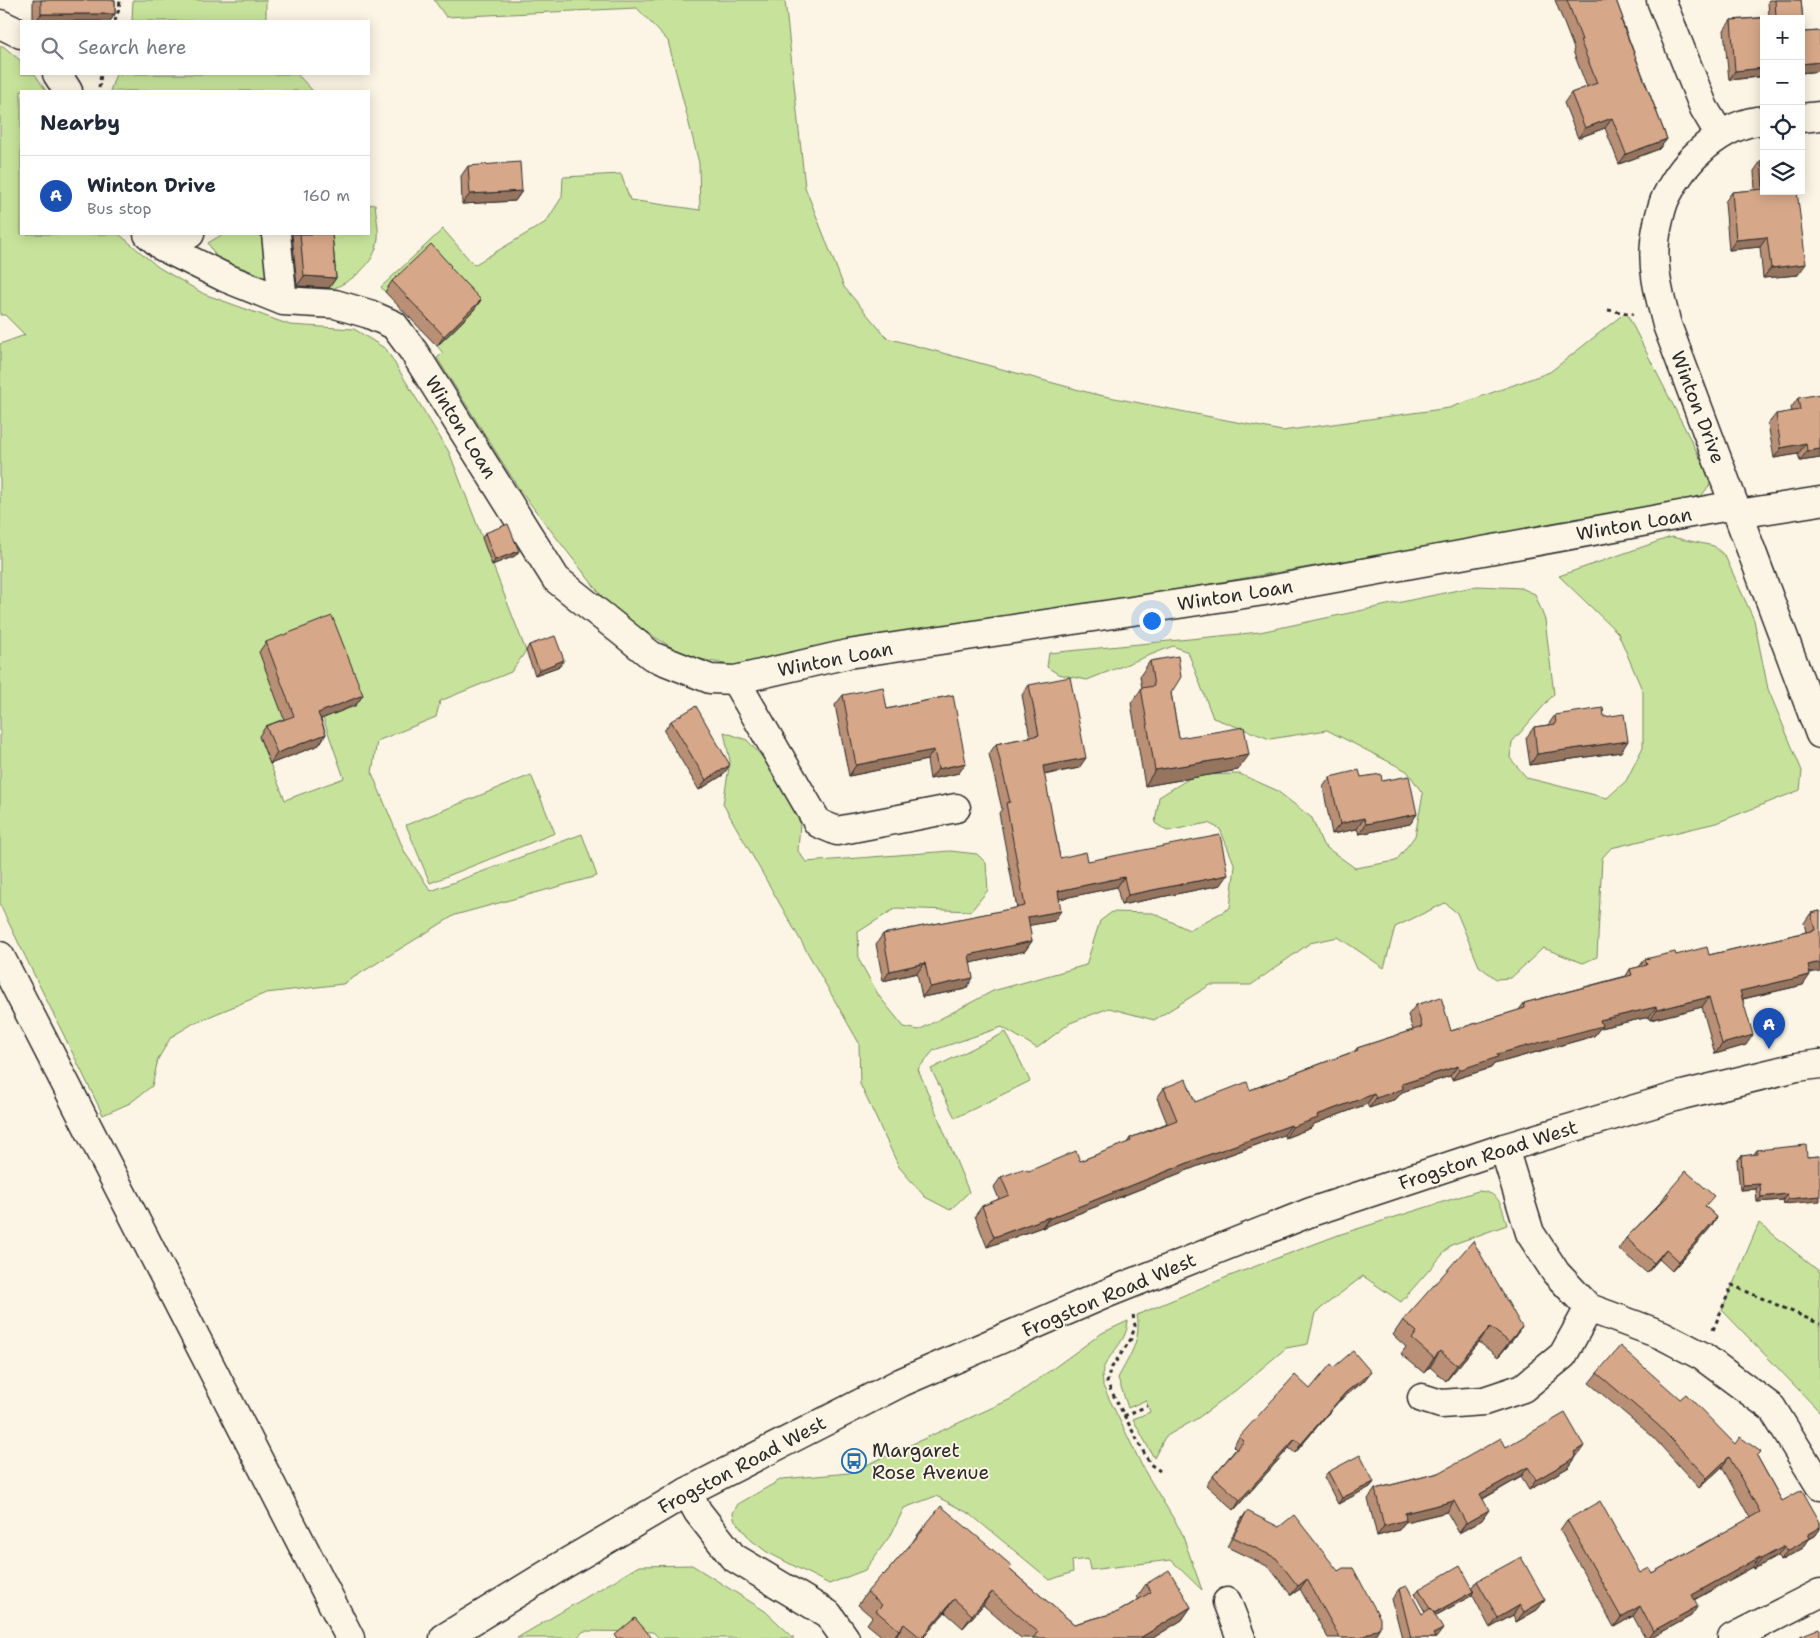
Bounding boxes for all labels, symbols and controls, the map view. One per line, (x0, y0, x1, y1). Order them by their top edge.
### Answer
map controls (1760, 15, 1805, 195)
button: + (1760, 15, 1805, 60)
search box (20, 20, 370, 75)
icon: search (38, 34, 66, 62)
text: Search here (78, 35, 187, 60)
button: − (1760, 60, 1805, 105)
button: locate (1760, 105, 1805, 150)
text: Nearby (40, 109, 120, 137)
button: layers (1760, 150, 1805, 195)
text: Winton Drive (87, 173, 216, 198)
text: A (50, 185, 62, 206)
text: 160 m (303, 185, 350, 206)
text: Bus stop (87, 198, 152, 219)
street label: Winton Drive (1665, 347, 1731, 467)
street label: Winton Loan (419, 371, 503, 483)
street label: Winton Loan (1574, 502, 1694, 546)
street label: Winton Loan (1175, 574, 1295, 616)
your location (1139, 608, 1165, 634)
street label: Winton Loan (775, 636, 895, 682)
pin: A (1753, 1008, 1785, 1049)
street label: Frogston Road West (1395, 1114, 1581, 1196)
street label: Frogston Road West (1018, 1247, 1200, 1343)
street label: Frogston Road West (654, 1410, 830, 1520)
place label: Margaret Rose Avenue (872, 1438, 989, 1485)
bus stop icon: Margaret Rose Avenue (841, 1448, 867, 1474)

